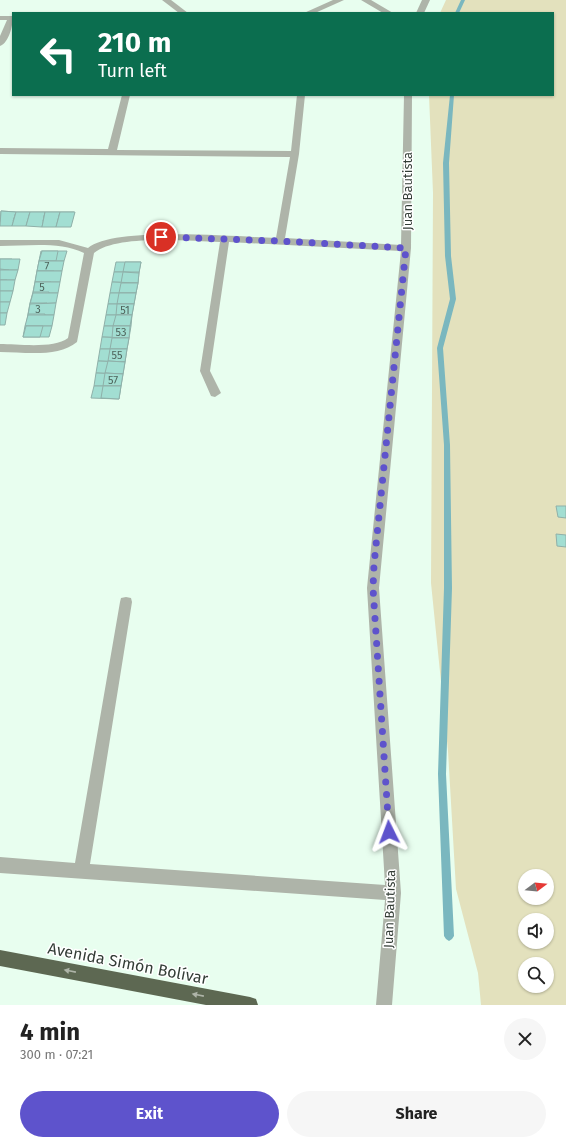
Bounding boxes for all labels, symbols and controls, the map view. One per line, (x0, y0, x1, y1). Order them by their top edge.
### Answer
text: 210 m (98, 26, 172, 59)
icon: left (32, 28, 84, 80)
text: Turn left (98, 60, 167, 82)
street label: Juan Bautista (400, 152, 415, 230)
pin (144, 220, 178, 254)
icon: arrive (150, 226, 172, 248)
house number: 7 (45, 260, 50, 273)
house number: 5 (39, 281, 45, 294)
house number: 3 (35, 303, 41, 316)
house number: 51 (120, 304, 130, 317)
house number: 53 (116, 326, 126, 339)
house number: 55 (112, 349, 123, 362)
house number: 57 (108, 374, 118, 387)
position arrow (368, 811, 410, 853)
north arrow (518, 869, 554, 905)
map controls (518, 869, 554, 993)
street label: Juan Bautista (381, 870, 398, 948)
button: sound (518, 913, 554, 949)
street label: Avenida Simón Bolívar (46, 939, 210, 989)
button: search (518, 957, 554, 993)
one-way arrow (64, 968, 76, 974)
one-way arrow (192, 992, 204, 998)
text: 4 min (20, 1018, 80, 1046)
button: close (504, 1018, 546, 1060)
text: 300 m · 07:21 (20, 1047, 93, 1062)
button: Exit (20, 1091, 279, 1137)
button: Share (287, 1091, 546, 1137)

